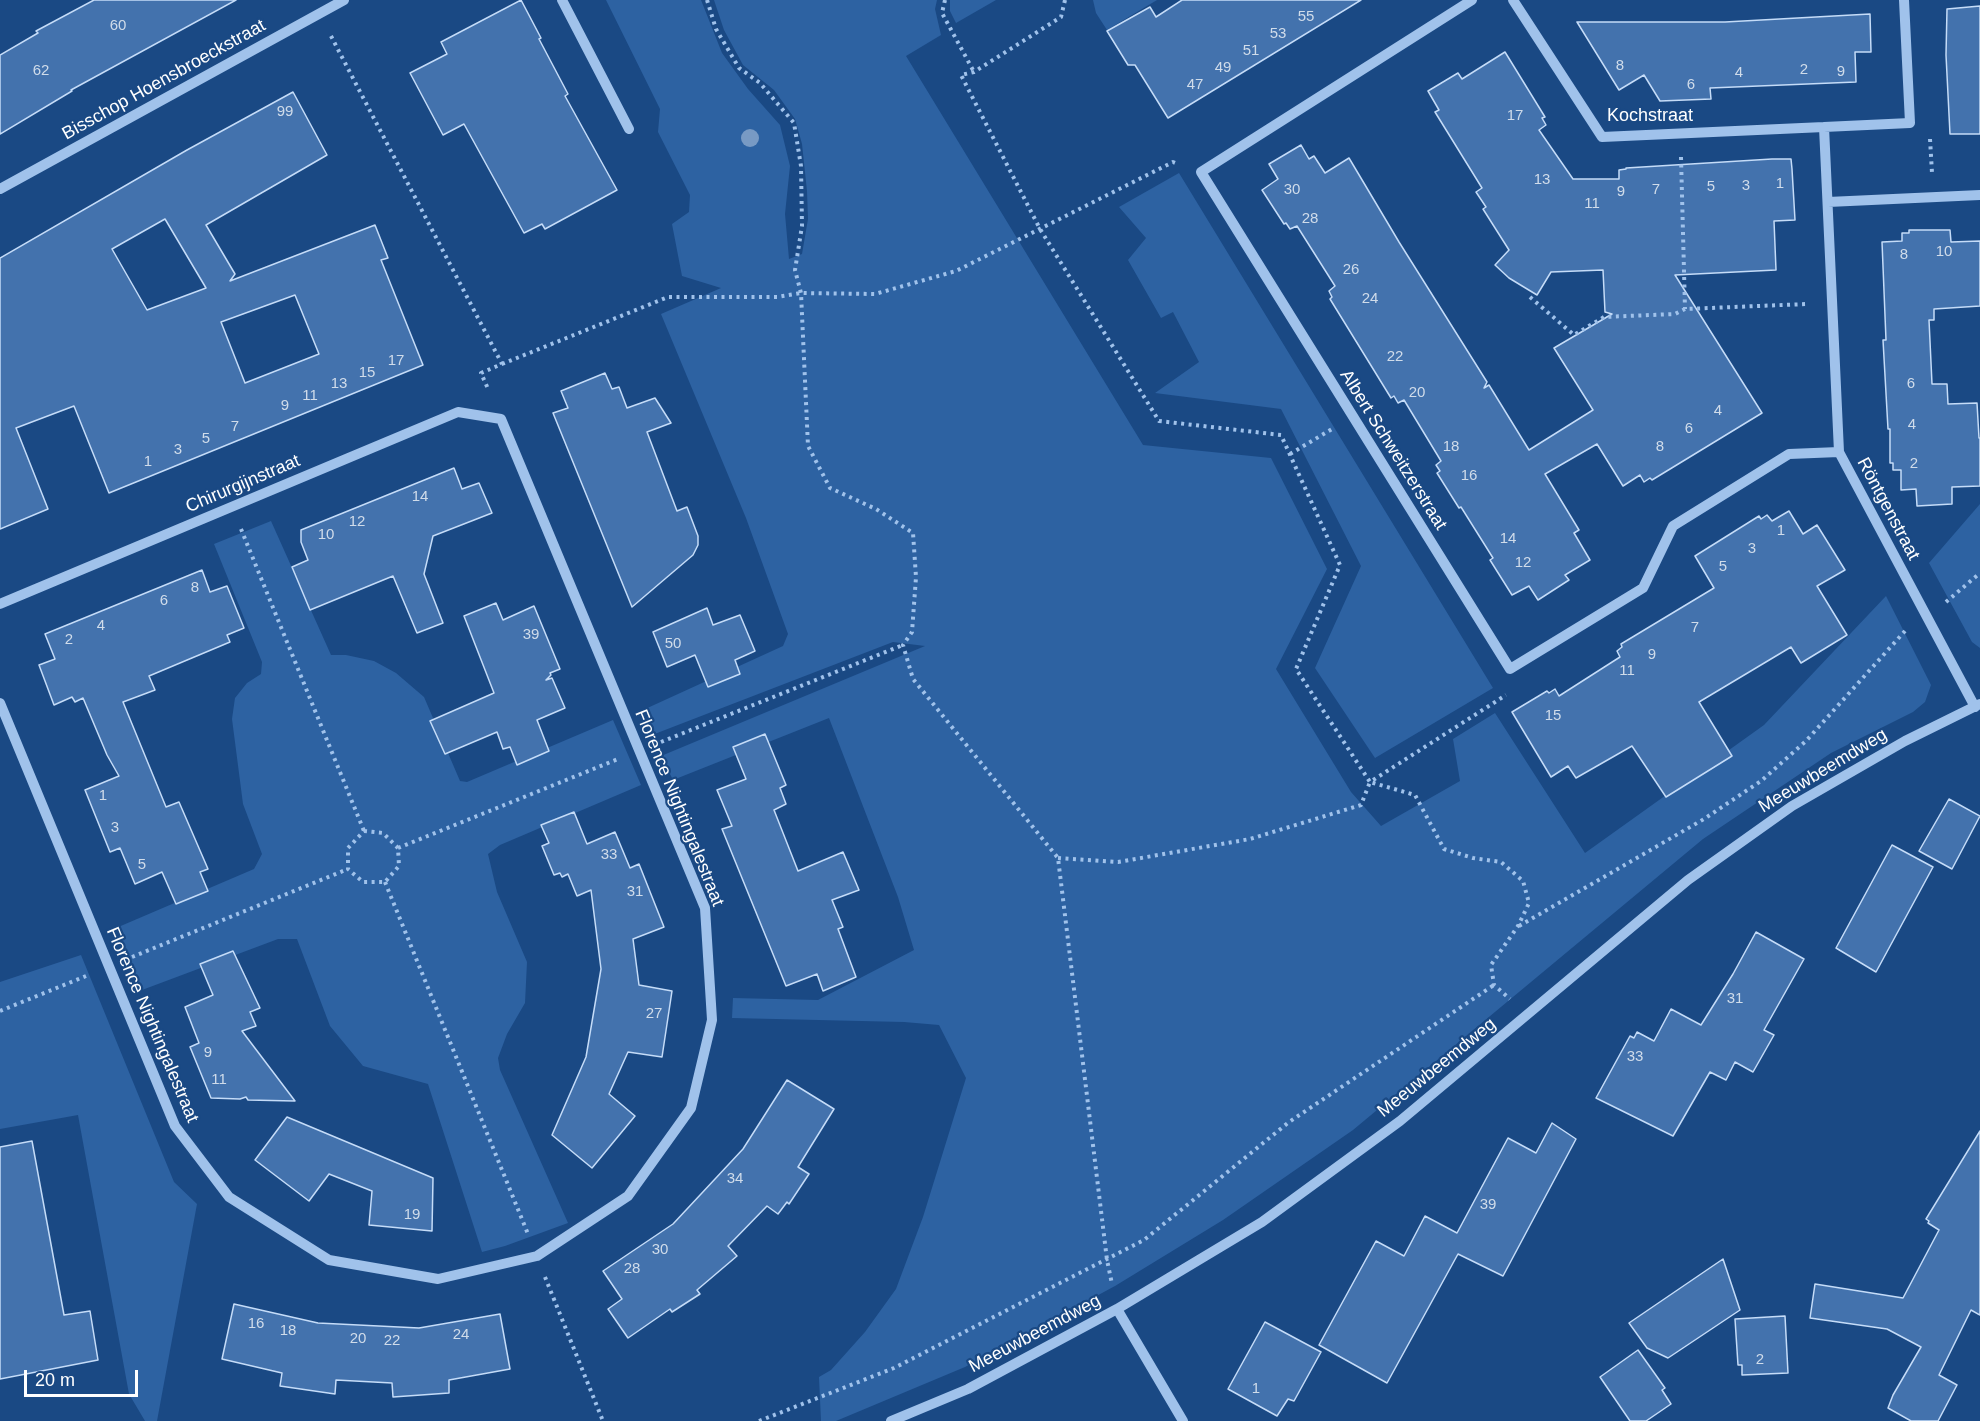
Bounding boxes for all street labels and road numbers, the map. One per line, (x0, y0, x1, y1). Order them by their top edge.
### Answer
street label: Bisschop Hoensbroeckstraat (59, 15, 269, 145)
street label: Kochstraat (1607, 105, 1693, 127)
street label: Albert Schweitzerstraat (1335, 366, 1451, 534)
street label: Chirurgijnstraat (183, 450, 303, 518)
street label: Röntgenstraat (1852, 454, 1924, 564)
street label: Florence Nightingalestraat (630, 707, 728, 909)
street label: Meeuwbeemdweg (1755, 724, 1891, 818)
street label: Florence Nightingalestraat (101, 924, 203, 1126)
street label: Meeuwbeemdweg (1373, 1014, 1501, 1122)
street label: Meeuwbeemdweg (965, 1290, 1105, 1378)

